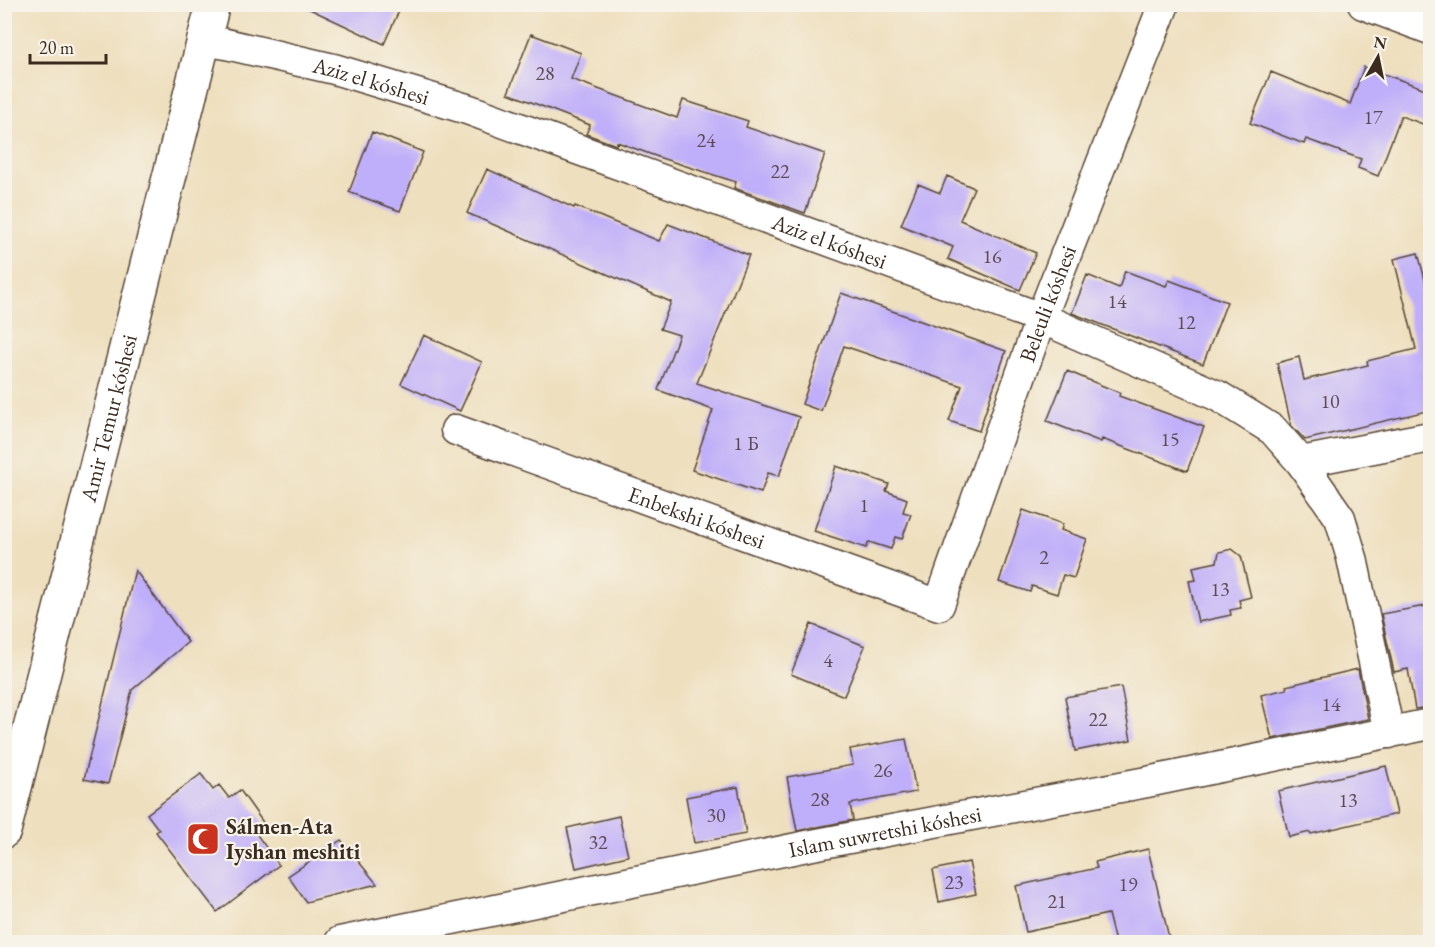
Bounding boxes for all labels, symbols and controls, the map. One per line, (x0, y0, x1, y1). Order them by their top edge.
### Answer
scale bar (30, 27, 106, 65)
north arrow (1348, 27, 1408, 87)
text: N (1372, 31, 1388, 54)
text: 20 m (39, 36, 74, 59)
street label: Aziz el kóshesi (309, 50, 433, 112)
house number: 28 (535, 60, 555, 86)
house number: 17 (1363, 104, 1383, 130)
house number: 24 (696, 127, 716, 153)
house number: 22 (770, 158, 790, 184)
street label: Aziz el kóshesi (767, 207, 891, 276)
street label: Beleuli kóshesi (1012, 241, 1083, 366)
house number: 16 (982, 243, 1002, 269)
house number: 14 (1107, 288, 1127, 314)
house number: 12 (1176, 309, 1196, 335)
street label: Amir Temur kóshesi (74, 331, 144, 506)
house number: 10 (1320, 388, 1340, 414)
house number: 15 (1160, 426, 1180, 452)
house number: 1 Б (733, 430, 759, 456)
street label: Enbekshi kóshesi (624, 480, 769, 556)
house number: 1 (859, 492, 869, 518)
house number: 2 (1039, 544, 1049, 570)
house number: 13 (1210, 576, 1230, 602)
house number: 4 (823, 647, 833, 673)
house number: 14 (1321, 691, 1341, 717)
house number: 22 (1088, 706, 1108, 732)
house number: 26 (873, 757, 893, 783)
house number: 28 (810, 786, 830, 812)
house number: 13 (1338, 787, 1358, 813)
street label: Islam suwretshi kóshesi (786, 799, 984, 864)
house number: 30 (706, 802, 726, 828)
place label: Sálmen-Ata Iyshan meshiti (226, 812, 361, 866)
mosque icon: Sálmen-Ata Iyshan meshiti (185, 821, 221, 857)
house number: 32 (588, 829, 608, 855)
house number: 23 (944, 869, 964, 895)
house number: 19 (1118, 871, 1138, 897)
house number: 21 (1047, 888, 1067, 914)

